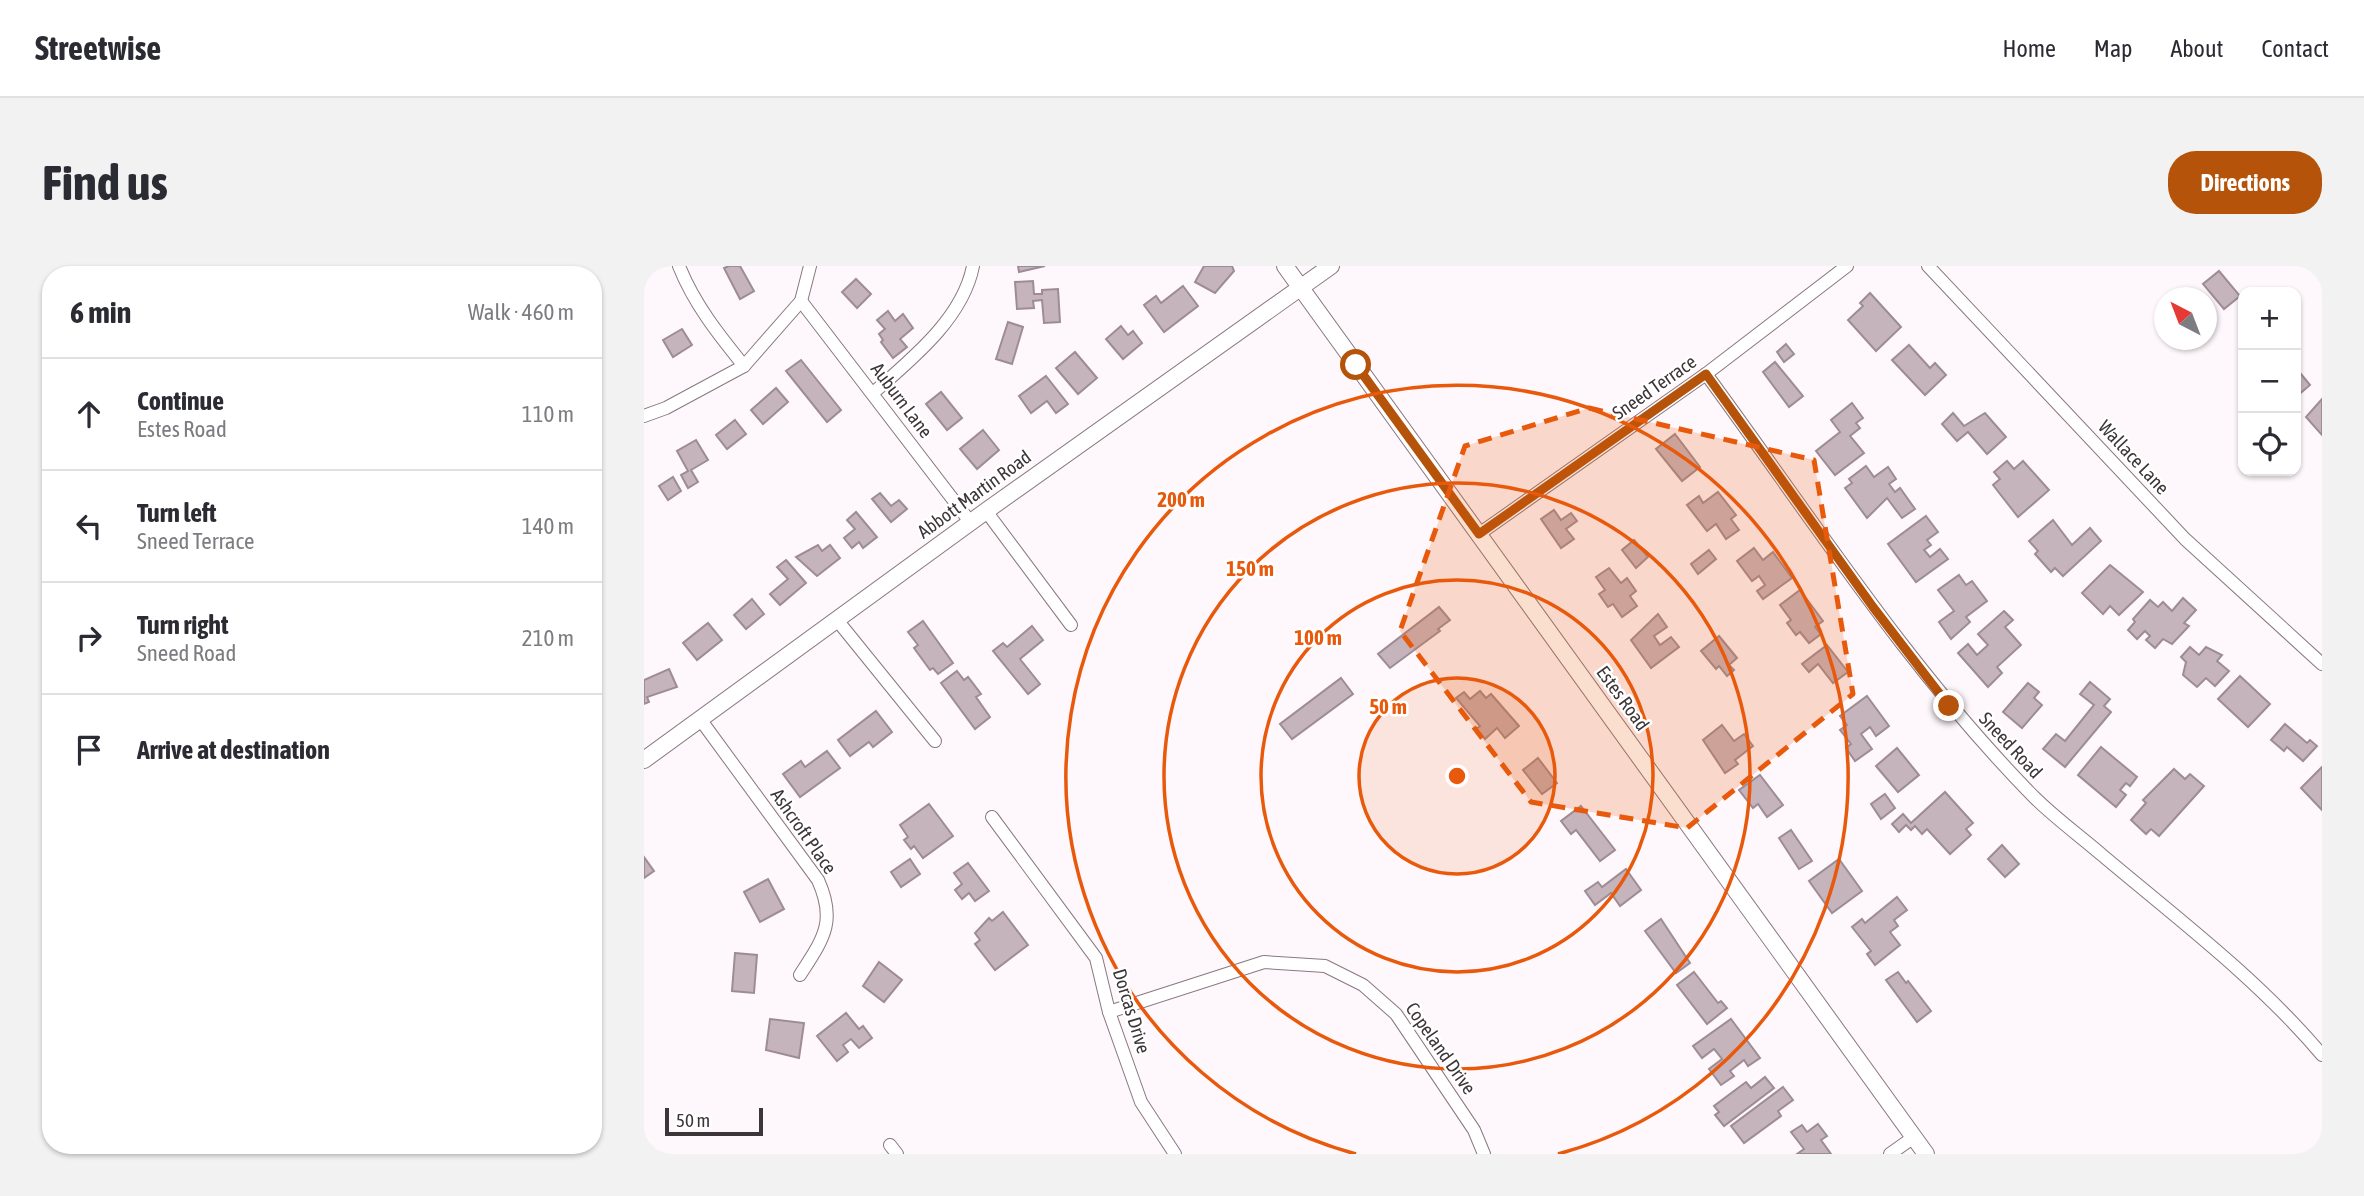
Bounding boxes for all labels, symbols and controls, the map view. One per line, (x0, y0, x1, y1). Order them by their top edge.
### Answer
text: Streetwise (35, 29, 161, 67)
text: Home (2002, 35, 2056, 62)
text: Map (2094, 35, 2132, 62)
text: About (2170, 35, 2223, 62)
text: Contact (2261, 35, 2329, 62)
button: Directions (2168, 151, 2322, 214)
text: Find us (42, 154, 168, 210)
north arrow (2154, 287, 2217, 350)
map controls (2238, 287, 2301, 476)
button: + (2238, 287, 2301, 350)
text: 6 min (70, 295, 131, 329)
text: Walk · 460 m (468, 299, 574, 325)
route start (1340, 349, 1371, 380)
street label: Sneed Terrace (1608, 350, 1700, 424)
button: − (2238, 350, 2301, 413)
street label: Auburn Lane (867, 358, 937, 442)
text: Continue (137, 386, 224, 416)
icon: ahead (70, 395, 108, 433)
text: 110 m (522, 401, 574, 427)
button: locate (2238, 413, 2301, 476)
street label: Wallace Lane (2094, 415, 2174, 499)
text: Estes Road (137, 416, 227, 442)
street label: Abbott Martin Road (913, 446, 1035, 542)
text: 200 m (1157, 487, 1205, 511)
text: Turn left (137, 498, 217, 528)
icon: left (70, 507, 108, 545)
text: 140 m (522, 513, 574, 539)
text: Sneed Terrace (137, 528, 254, 554)
text: 150 m (1226, 556, 1274, 580)
text: Turn right (137, 610, 228, 640)
icon: right (70, 619, 108, 657)
text: 210 m (522, 625, 574, 651)
text: 100 m (1294, 625, 1342, 649)
text: Sneed Road (137, 640, 236, 666)
street label: Estes Road (1592, 661, 1654, 735)
route end (1933, 690, 1964, 721)
text: 50 m (1369, 694, 1407, 718)
street label: Sneed Road (1975, 707, 2047, 783)
icon: arrive (70, 731, 108, 769)
text: Arrive at destination (137, 735, 330, 765)
centre of rings (1445, 764, 1469, 788)
street label: Ashcroft Place (767, 784, 841, 878)
street label: Dorcas Drive (1109, 966, 1155, 1056)
street label: Copeland Drive (1401, 998, 1481, 1098)
scale bar (665, 1105, 763, 1137)
text: 50 m (676, 1109, 710, 1131)

